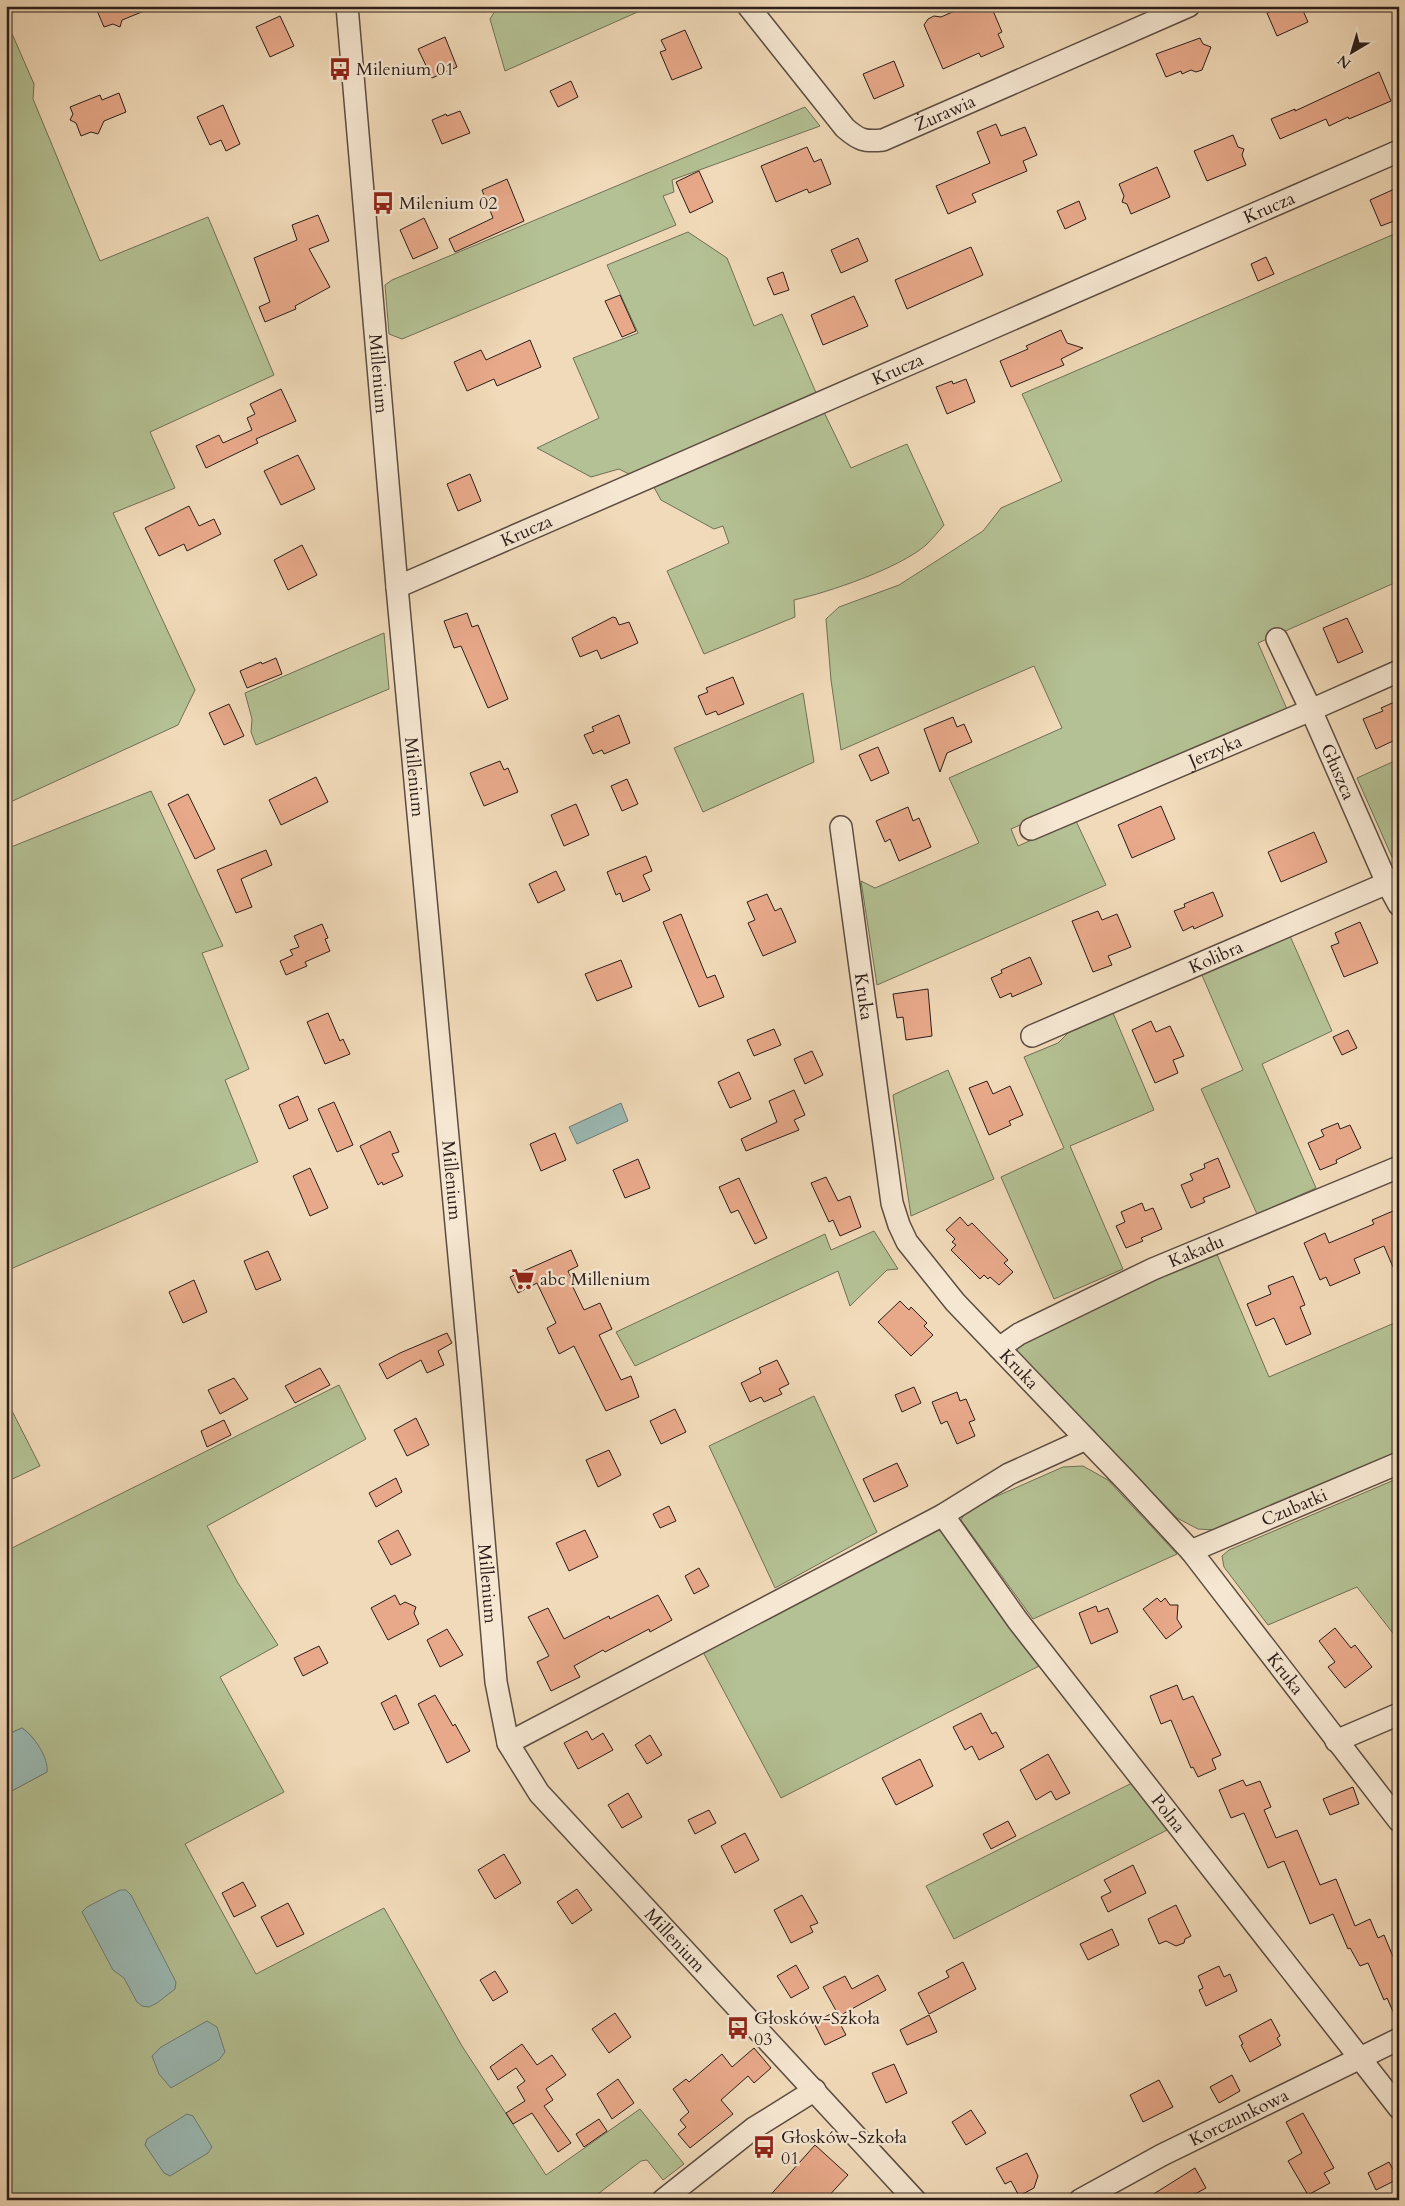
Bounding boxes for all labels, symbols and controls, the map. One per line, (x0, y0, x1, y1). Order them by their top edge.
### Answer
north arrow (1328, 28, 1378, 78)
text: N (1334, 51, 1355, 73)
bus stop icon: Milenium 01 (327, 56, 353, 82)
place label: Milenium 01 (356, 57, 454, 82)
street label: Żurawia (910, 88, 980, 137)
street label: Krucza (1239, 185, 1299, 230)
bus stop icon: Milenium 02 (370, 190, 396, 216)
place label: Milenium 02 (399, 191, 497, 216)
street label: Millenium (363, 333, 395, 415)
street label: Krucza (868, 347, 928, 391)
street label: Krucza (497, 508, 556, 553)
street label: Jerzyka (1182, 728, 1246, 774)
street label: Millenium (398, 736, 431, 819)
street label: Głuszca (1315, 739, 1362, 804)
street label: Kolibra (1185, 934, 1247, 980)
street label: Kruka (848, 971, 880, 1022)
street label: Millenium (436, 1139, 468, 1222)
street label: Kakadu (1164, 1228, 1228, 1274)
supermarket icon: abc Millenium (510, 1266, 536, 1292)
place label: abc Millenium (540, 1267, 651, 1292)
street label: Kruka (994, 1343, 1045, 1395)
street label: Czubatki (1257, 1482, 1331, 1532)
street label: Millenium (472, 1543, 504, 1625)
street label: Kruka (1261, 1647, 1310, 1700)
street label: Polna (1145, 1789, 1192, 1838)
street label: Millenium (639, 1902, 712, 1979)
place label: Głosków-Szkoła 03 (754, 2006, 880, 2052)
bus stop icon: Głosków-Szkoła 03 (725, 2015, 751, 2041)
street label: Korczunkowa (1185, 2082, 1293, 2152)
place label: Głosków-Szkoła 01 (781, 2125, 907, 2171)
bus stop icon: Głosków-Szkoła 01 (751, 2134, 777, 2160)

